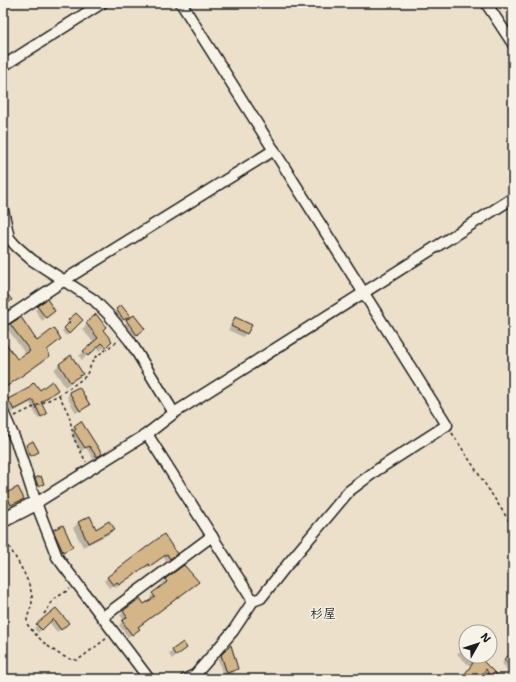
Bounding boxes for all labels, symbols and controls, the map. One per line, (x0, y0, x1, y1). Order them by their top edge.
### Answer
district label: 杉屋 (310, 605, 336, 622)
north arrow (458, 624, 498, 664)
text: N (477, 630, 494, 646)

